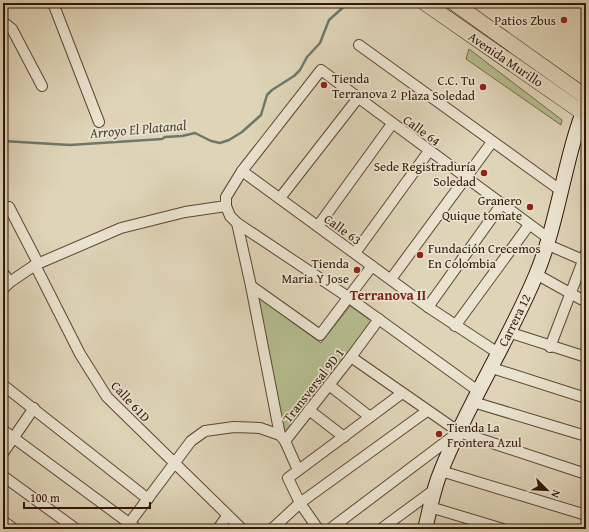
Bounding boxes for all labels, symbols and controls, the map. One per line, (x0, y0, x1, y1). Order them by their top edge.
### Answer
place label: Patios Zbus (494, 11, 556, 30)
marker: Patios Zbus (559, 15, 569, 25)
street label: Avenida Murillo (464, 27, 547, 92)
place label: Tienda Terranova 2 (332, 69, 397, 103)
place label: C.C. Tu Plaza Soledad (401, 71, 475, 105)
marker: Tienda Terranova 2 (319, 80, 329, 90)
marker: C.C. Tu Plaza Soledad (478, 82, 488, 92)
street label: Calle 64 (399, 110, 444, 150)
water label: Arroyo El Platanal (88, 115, 188, 143)
place label: Sede Registraduría Soledad (374, 157, 477, 191)
marker: Sede Registraduría Soledad (479, 168, 489, 178)
place label: Granero Quique tomate (442, 191, 522, 225)
marker: Granero Quique tomate (525, 202, 535, 212)
street label: Calle 63 (320, 209, 365, 249)
place label: Fundación Crecemos En Colombia (428, 239, 541, 273)
marker: Fundación Crecemos En Colombia (415, 250, 425, 260)
place label: Tienda Maria Y Jose (282, 254, 350, 288)
marker: Tienda Maria Y Jose (352, 265, 362, 275)
district label: Terranova II (350, 285, 427, 305)
street label: Carrera 12 (494, 291, 535, 350)
street label: Transversal 9D 1 (278, 344, 349, 427)
street label: Calle 61D (107, 377, 155, 426)
place label: Tienda La Frontera Azul (447, 418, 522, 452)
marker: Tienda La Frontera Azul (434, 429, 444, 439)
north arrow (527, 470, 567, 510)
scale bar (24, 484, 150, 510)
text: N (547, 487, 565, 501)
text: 100 m (30, 489, 60, 506)

